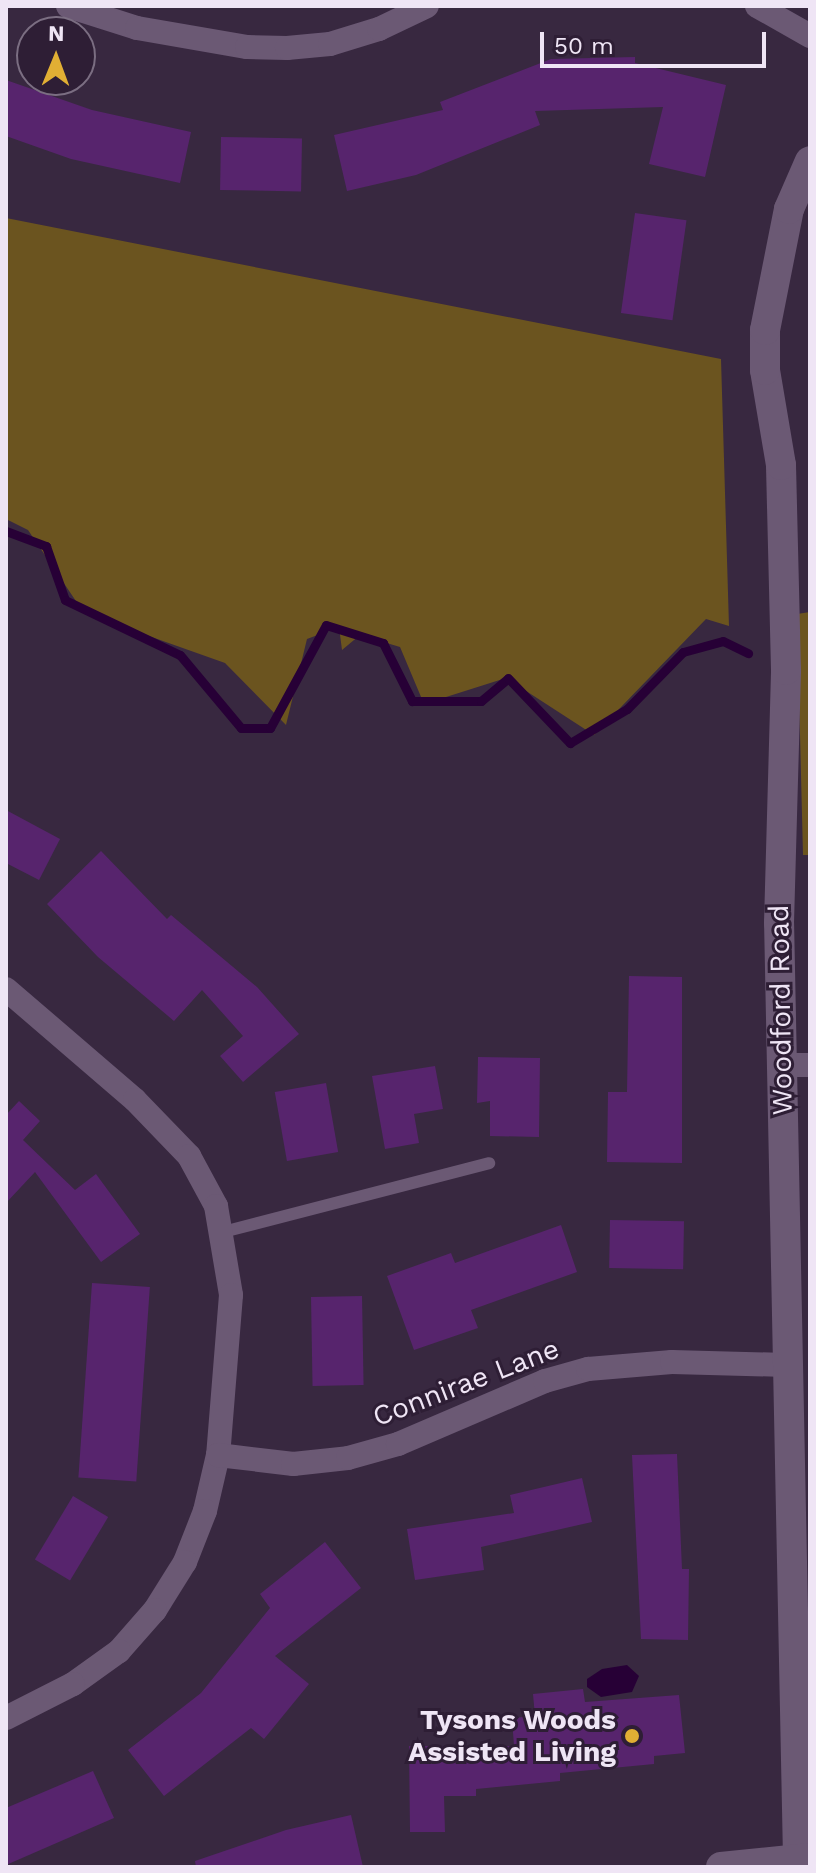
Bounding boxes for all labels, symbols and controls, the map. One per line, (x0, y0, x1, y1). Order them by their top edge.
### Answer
north arrow (16, 16, 96, 96)
scale bar (544, 16, 770, 66)
text: N (48, 21, 65, 46)
text: 50 m (554, 32, 614, 60)
street label: Woodford Road (762, 904, 800, 1116)
street label: Connirae Lane (368, 1332, 564, 1434)
place label: Tysons Woods Assisted Living (408, 1703, 616, 1769)
marker: Tysons Woods Assisted Living (623, 1727, 641, 1745)

